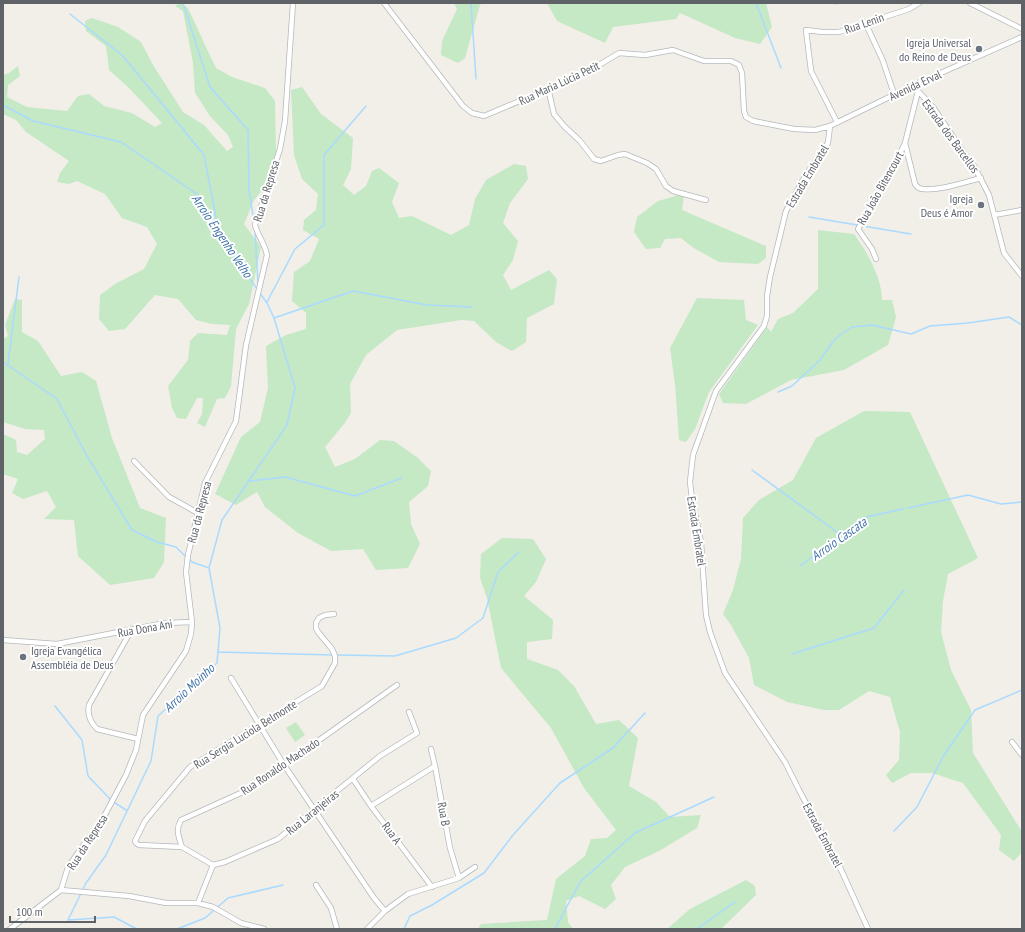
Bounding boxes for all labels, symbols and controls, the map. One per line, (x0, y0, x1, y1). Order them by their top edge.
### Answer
street label: Rua Lenin (842, 9, 886, 37)
place label: Igreja Universal do Reino de Deus (899, 35, 971, 64)
marker: Igreja Universal do Reino de Deus (974, 44, 984, 54)
street label: Rua Maria Lúcia Petit (516, 57, 603, 108)
street label: Avenida Erval (886, 66, 944, 104)
street label: Estrada dos Barcellos (919, 96, 983, 176)
street label: Estrada Embratel (782, 142, 832, 210)
street label: Rua João Bitencourt (854, 148, 907, 227)
street label: Rua da Represa (250, 158, 283, 224)
water label: Arroio Engenho Velho (188, 191, 257, 282)
place label: Igreja Deus é Amor (921, 191, 974, 220)
marker: Igreja Deus é Amor (976, 200, 986, 210)
street label: Rua da Represa (184, 479, 215, 545)
street label: Estrada Embratel (684, 495, 710, 567)
water label: Arroio Cascata (808, 513, 871, 564)
street label: Rua Dona Ani (116, 616, 174, 640)
place label: Igreja Evangélica Assembléia de Deus (31, 643, 114, 672)
marker: Igreja Evangélica Assembléia de Deus (18, 652, 28, 662)
water label: Arroio Moinho (160, 659, 219, 716)
street label: Rua Sergia Luciola Belmonte (191, 696, 299, 772)
street label: Rua Ronaldo Machado (238, 734, 322, 798)
street label: Rua Laranjeiras (283, 786, 341, 838)
street label: Estrada Embratel (800, 800, 846, 870)
street label: Rua B (435, 801, 454, 827)
street label: Rua da Represa (63, 811, 111, 873)
street label: Rua A (379, 819, 405, 847)
scale bar (10, 898, 95, 924)
text: 100 m (16, 904, 43, 919)

